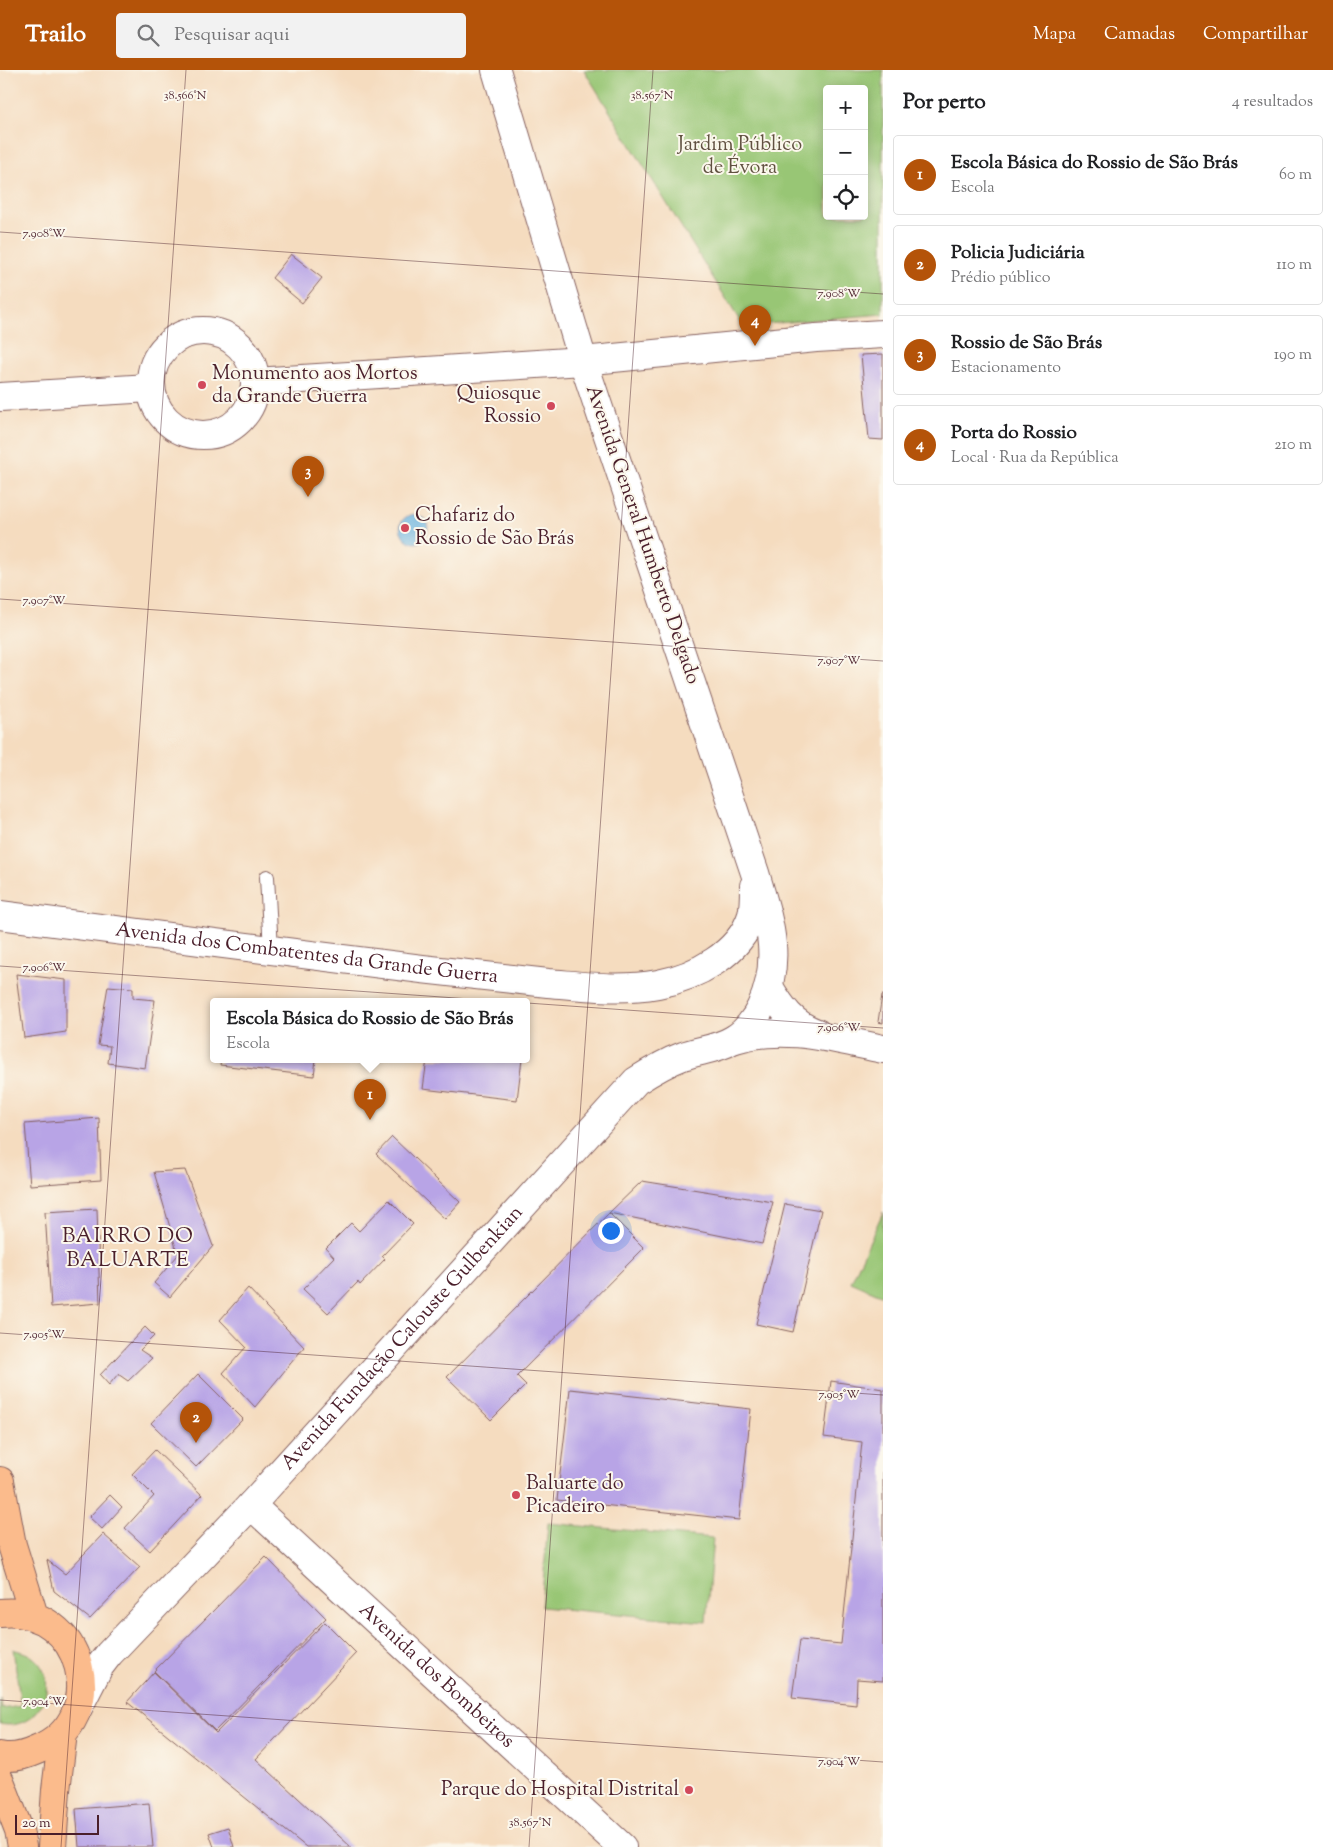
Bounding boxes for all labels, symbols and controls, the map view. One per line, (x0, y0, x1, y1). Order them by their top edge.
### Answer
search box (116, 13, 466, 58)
text: Trailo (25, 18, 86, 52)
icon: search (134, 21, 162, 49)
text: Pesquisar aqui (174, 22, 290, 49)
text: Mapa (1033, 22, 1076, 48)
text: Camadas (1104, 22, 1175, 48)
text: Compartilhar (1203, 22, 1308, 48)
map controls (823, 85, 868, 220)
button: + (823, 85, 868, 130)
text: 38.566°N (164, 87, 207, 105)
text: 38.567°N (631, 87, 674, 105)
text: Por perto (903, 88, 986, 118)
text: 4 resultados (1232, 91, 1313, 114)
button: − (823, 130, 868, 175)
park label: Jardim Público de Évora (677, 131, 802, 183)
text: Escola Básica do Rossio de São Brás (951, 150, 1238, 177)
text: 1 (917, 164, 923, 187)
text: 60 m (1279, 164, 1312, 187)
button: locate (823, 175, 868, 220)
text: Escola (951, 177, 995, 200)
text: 7.908°W (23, 225, 66, 243)
text: Policia Judiciária (951, 240, 1085, 267)
text: 2 (916, 254, 924, 277)
text: 110 m (1276, 254, 1312, 277)
text: Prédio público (951, 267, 1050, 290)
text: 7.908°W (818, 285, 861, 303)
pin: 4 (739, 305, 771, 346)
text: Rossio de São Brás (951, 330, 1102, 357)
text: 3 (917, 344, 923, 367)
text: 190 m (1274, 344, 1312, 367)
text: Estacionamento (951, 357, 1061, 380)
place label: Monumento aos Mortos da Grande Guerra (212, 360, 418, 412)
marker: Monumento aos Mortos da Grande Guerra (196, 379, 208, 391)
place label: Quiosque Rossio (457, 380, 541, 432)
street label: Avenida General Humberto Delgado (577, 382, 707, 688)
marker: Quiosque Rossio (545, 400, 557, 412)
text: Porta do Rossio (951, 420, 1077, 447)
text: 4 (916, 434, 924, 457)
text: 210 m (1274, 434, 1312, 457)
text: Local · Rua da República (951, 447, 1119, 470)
pin: 3 (292, 456, 324, 497)
place label: Chafariz do Rossio de São Brás (415, 502, 574, 554)
marker: Chafariz do Rossio de São Brás (399, 522, 411, 534)
text: 7.907°W (23, 592, 66, 610)
text: 7.907°W (818, 652, 861, 670)
street label: Avenida dos Combatentes da Grande Guerra (114, 916, 499, 992)
text: 7.906°W (23, 959, 66, 977)
popup (210, 998, 530, 1063)
text: Escola Básica do Rossio de São Brás (227, 1006, 514, 1033)
text: 7.906°W (818, 1019, 861, 1037)
text: Escola (227, 1033, 270, 1056)
pin: 1 (354, 1079, 386, 1120)
street label: Avenida Fundação Calouste Gulbenkian (274, 1199, 530, 1477)
your location (598, 1218, 624, 1244)
district label: BAIRRO DO BALUARTE (62, 1222, 194, 1276)
text: 7.905°W (24, 1326, 65, 1344)
text: 7.905°W (819, 1386, 860, 1404)
pin: 2 (180, 1402, 212, 1443)
place label: Baluarte do Picadeiro (526, 1470, 624, 1522)
marker: Baluarte do Picadeiro (510, 1489, 522, 1501)
street label: Avenida dos Bombeiros (352, 1596, 521, 1755)
text: 7.904°W (23, 1693, 66, 1711)
text: 7.904°W (818, 1753, 861, 1771)
place label: Parque do Hospital Distrital (441, 1776, 679, 1805)
marker: Parque do Hospital Distrital (683, 1784, 695, 1796)
scale bar (15, 1812, 99, 1835)
text: 20 m (22, 1814, 51, 1834)
text: 38.567°N (509, 1814, 552, 1832)

